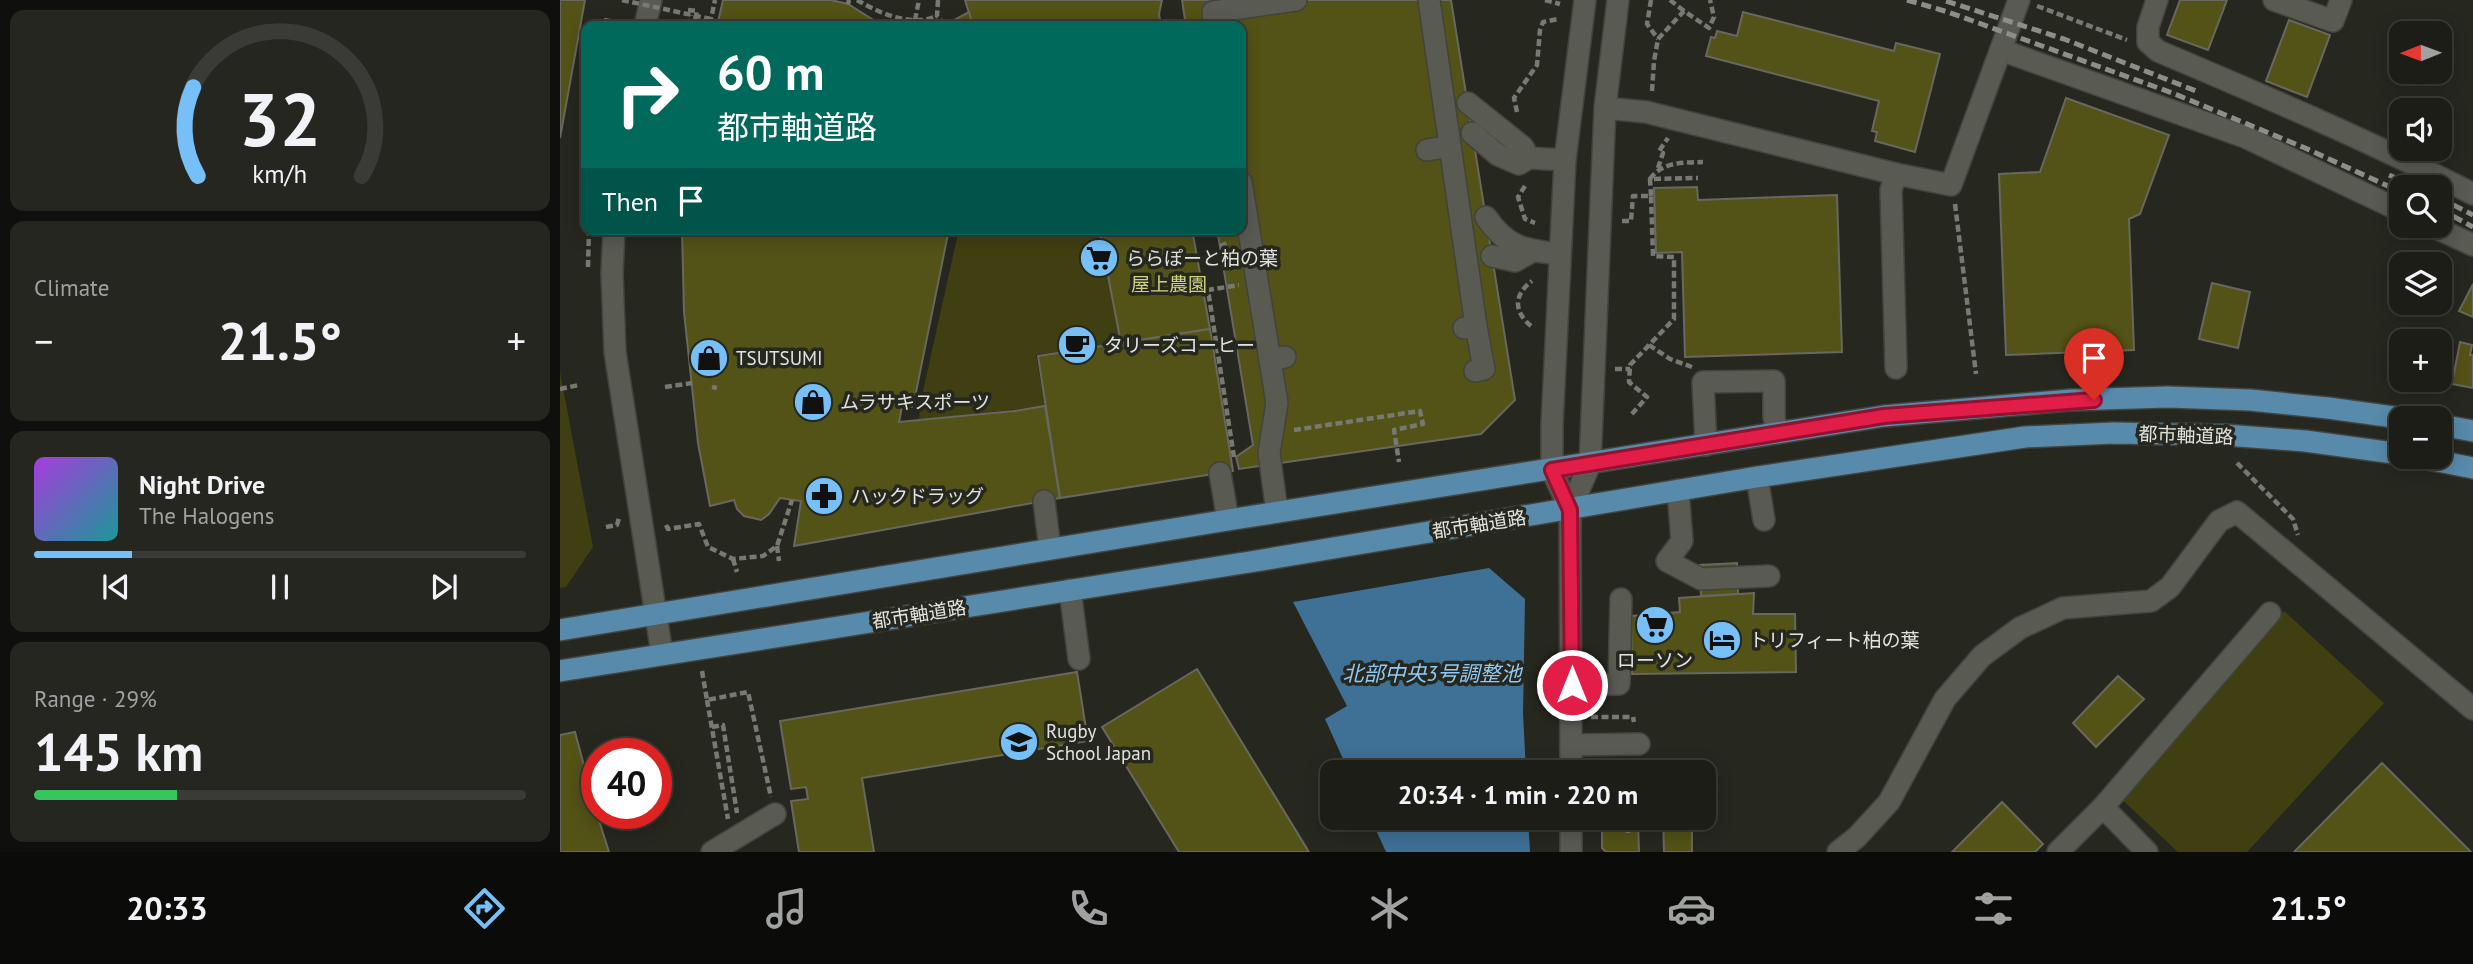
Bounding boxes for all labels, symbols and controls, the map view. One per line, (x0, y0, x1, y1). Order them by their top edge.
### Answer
north arrow (2389, 21, 2452, 84)
map controls (2389, 21, 2452, 469)
text: 60 m (717, 40, 824, 104)
icon: right (602, 49, 693, 140)
text: 32 (239, 73, 321, 167)
button: sound (2389, 98, 2452, 161)
text: 都市軸道路 (717, 106, 877, 148)
text: km/h (253, 158, 307, 190)
button: search (2389, 175, 2452, 238)
icon: arrive (672, 182, 710, 220)
text: Then (602, 185, 658, 218)
supermarket icon: ららぽーと柏の葉 (1078, 237, 1120, 279)
place label: ららぽーと柏の葉 (1126, 246, 1278, 270)
button: layers (2389, 252, 2452, 315)
park label: 屋上農園 (1131, 272, 1207, 296)
text: Climate (34, 273, 109, 302)
text: 21.5° (218, 307, 342, 374)
text: − (34, 316, 53, 365)
text: + (507, 316, 526, 365)
cafe icon: タリーズコーヒー (1056, 324, 1098, 366)
pin (2064, 328, 2124, 400)
button: + (2389, 329, 2452, 392)
place label: タリーズコーヒー (1104, 333, 1255, 357)
shop icon: TSUTSUMI (688, 337, 730, 379)
icon: arrive (2075, 339, 2113, 377)
place label: TSUTSUMI (736, 346, 823, 370)
shop icon: ムラサキスポーツ (792, 381, 834, 423)
place label: ムラサキスポーツ (840, 390, 990, 414)
button: − (2389, 406, 2452, 469)
street label: 都市軸道路 (2138, 421, 2234, 449)
text: Night Drive (139, 468, 265, 501)
pharmacy icon: ハックドラッグ (803, 475, 845, 517)
place label: ハックドラッグ (851, 484, 984, 508)
text: The Halogens (139, 501, 274, 530)
street label: 都市軸道路 (1430, 505, 1528, 543)
icon: previous (97, 568, 135, 606)
icon: pause (261, 568, 299, 606)
icon: next (425, 568, 463, 606)
street label: 都市軸道路 (870, 595, 968, 633)
supermarket icon: ローソン (1634, 604, 1676, 646)
hotel icon: トリフィート柏の葉 (1701, 619, 1743, 661)
place label: トリフィート柏の葉 (1749, 628, 1920, 652)
position arrow (1535, 648, 1609, 722)
place label: ローソン (1617, 648, 1693, 672)
water label: 北部中央3号調整池 (1343, 660, 1523, 687)
text: Range · 29% (34, 684, 157, 713)
text: 145 km (34, 718, 203, 785)
place label: Rugby School Japan (1046, 719, 1151, 765)
school or university icon: Rugby School Japan (998, 721, 1040, 763)
speed limit sign: 40 (581, 738, 672, 829)
text: 20:34 · 1 min · 220 m (1398, 778, 1638, 811)
icon: directions (460, 884, 509, 933)
icon: music (762, 884, 811, 933)
icon: phone (1064, 884, 1113, 933)
icon: climate (1365, 884, 1414, 933)
icon: car (1667, 884, 1716, 933)
icon: filters (1969, 884, 2018, 933)
text: 20:33 (126, 887, 208, 929)
text: 21.5° (2270, 887, 2347, 929)

